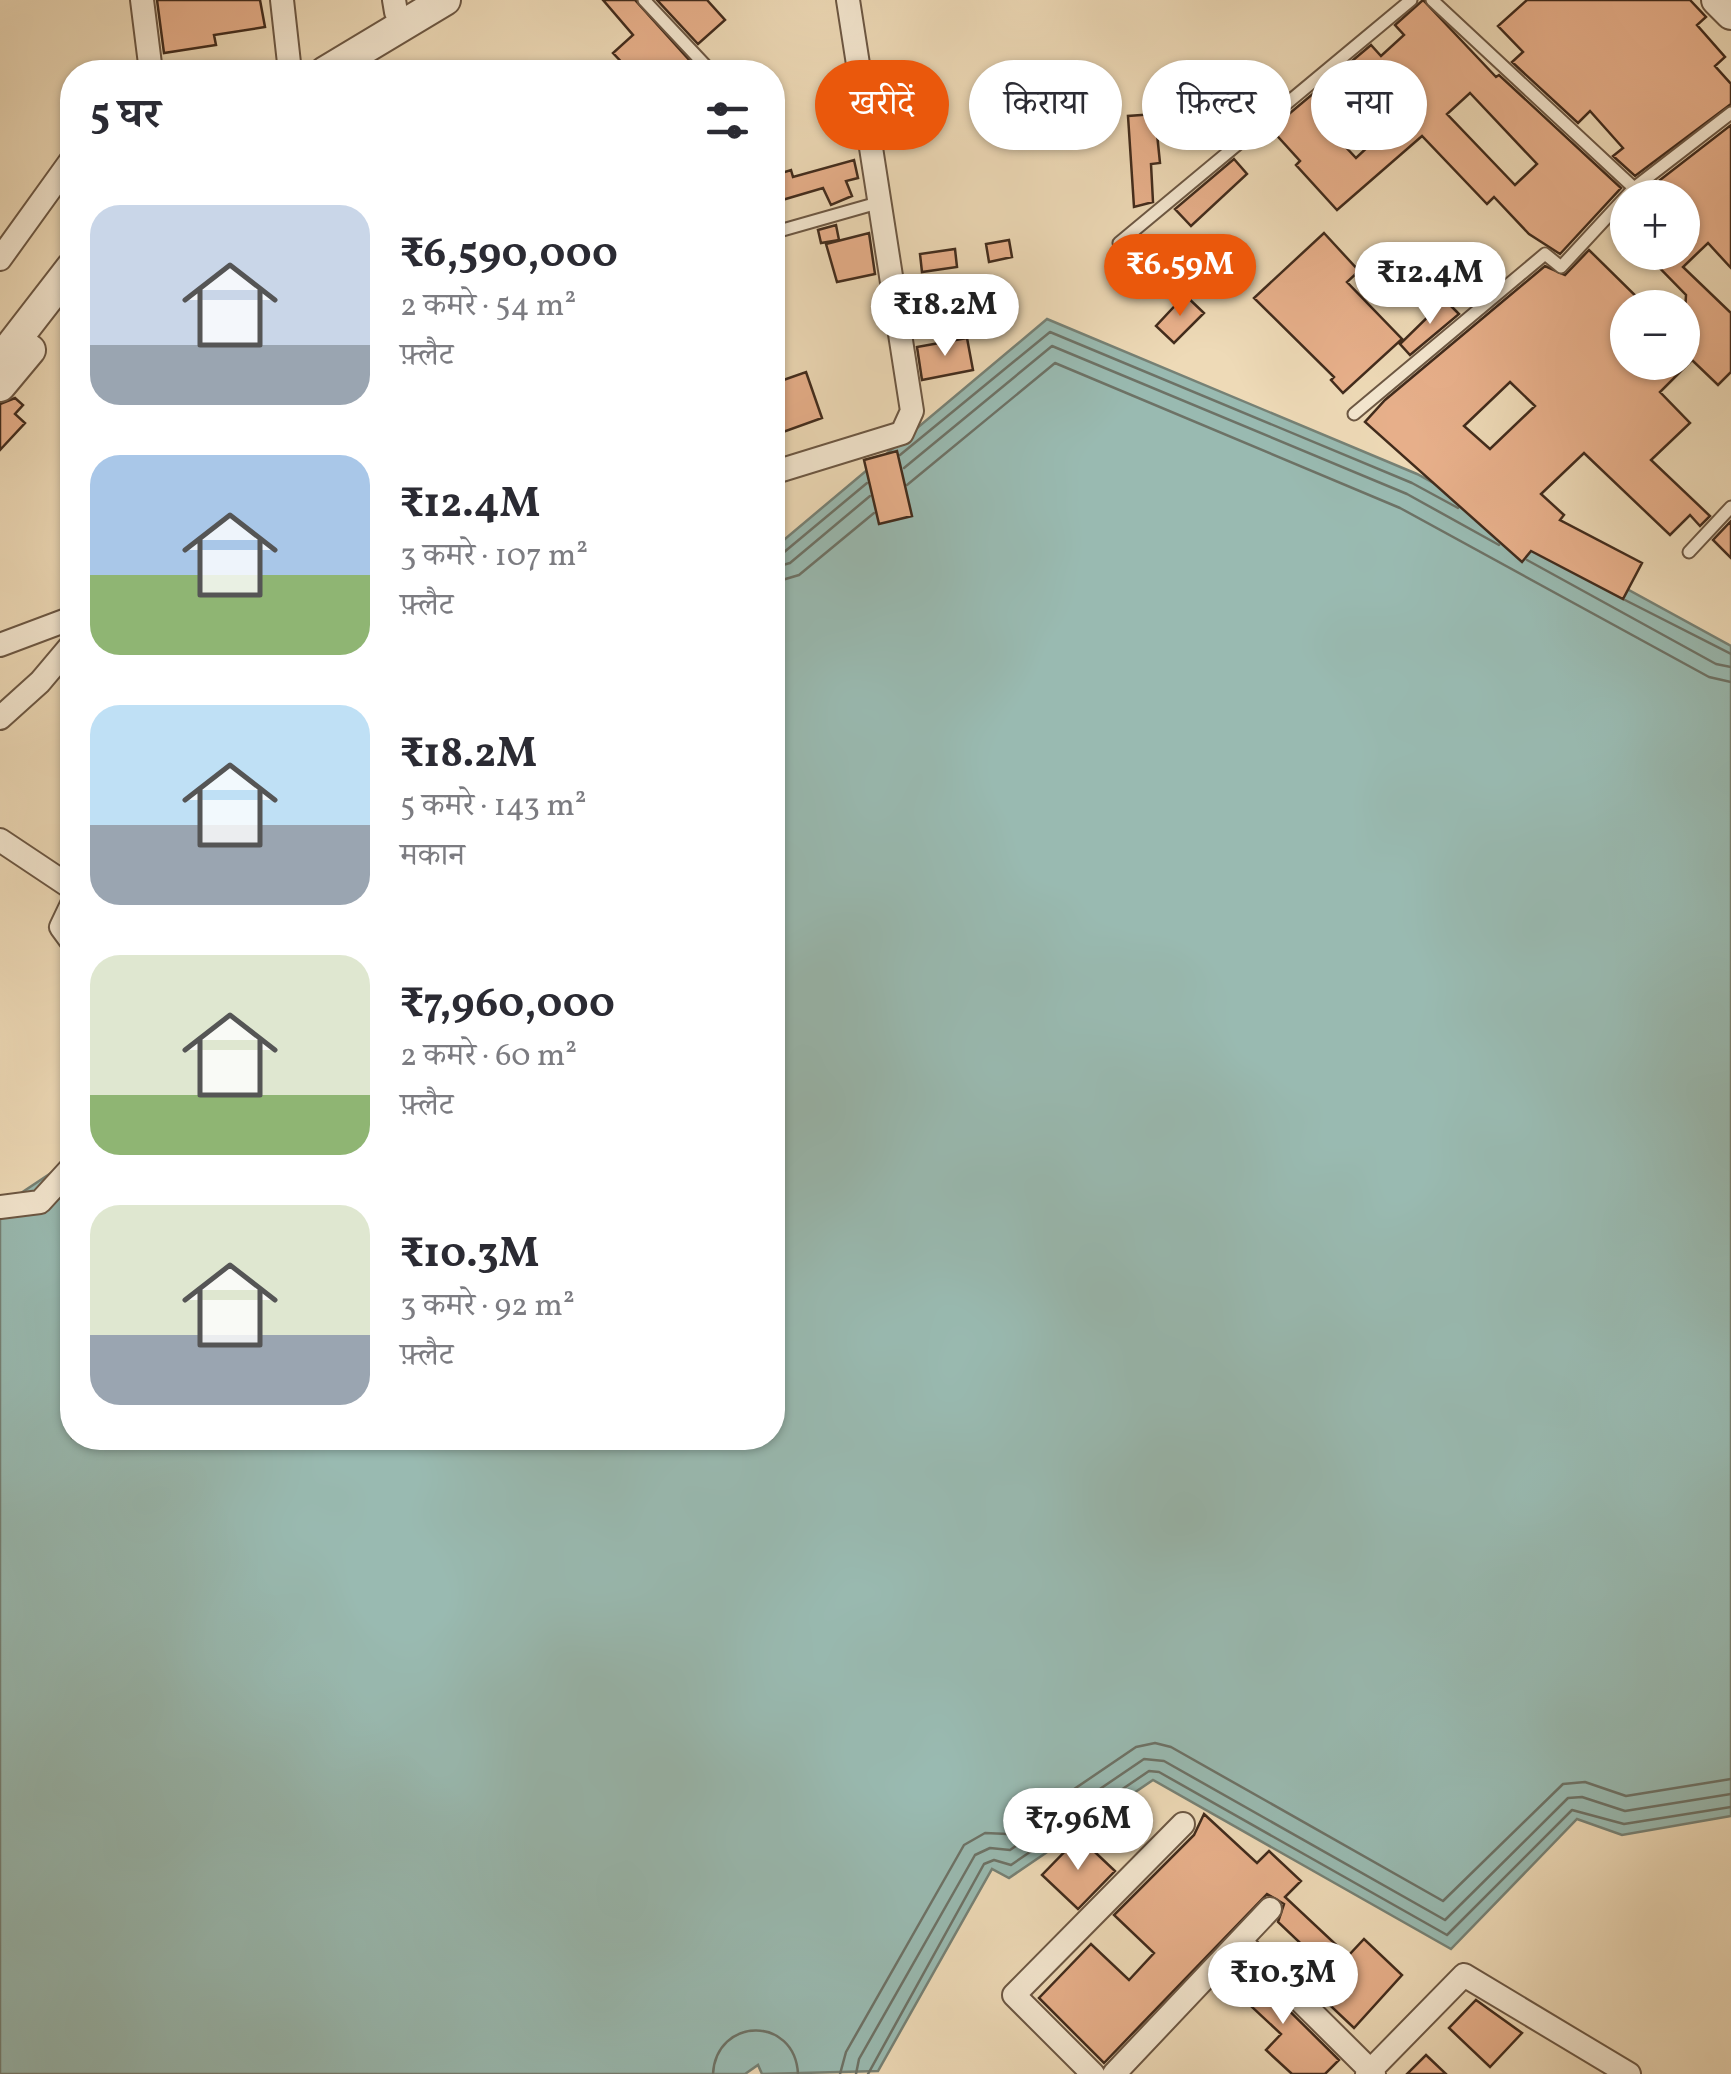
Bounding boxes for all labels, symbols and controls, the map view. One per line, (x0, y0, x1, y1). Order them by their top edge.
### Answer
chip: खरीदें (815, 60, 949, 150)
chip: किराया (969, 60, 1122, 150)
chip: फ़िल्टर (1142, 60, 1291, 150)
chip: नया (1311, 60, 1427, 150)
text: 5 घर (90, 87, 160, 146)
icon: filters (700, 93, 755, 148)
map controls (1610, 180, 1700, 380)
button: + (1610, 180, 1700, 270)
text: ₹6,590,000 (400, 226, 618, 285)
pin: ₹6.59M (1099, 234, 1261, 319)
pin: ₹12.4M (1349, 242, 1511, 327)
text: ₹6.59M (1126, 244, 1234, 288)
icon: home (170, 245, 290, 365)
text: ₹12.4M (1377, 252, 1483, 296)
pin: ₹18.2M (864, 274, 1026, 359)
text: ₹18.2M (893, 284, 997, 328)
text: 2 कमरे · 54 m² (400, 285, 576, 329)
button: − (1610, 290, 1700, 380)
text: फ़्लैट (400, 335, 453, 379)
text: ₹12.4M (400, 476, 540, 535)
icon: home (170, 495, 290, 615)
text: 3 कमरे · 107 m² (400, 535, 588, 579)
text: फ़्लैट (400, 585, 453, 629)
text: ₹18.2M (400, 726, 537, 785)
icon: home (170, 745, 290, 865)
text: 5 कमरे · 143 m² (400, 785, 587, 829)
text: मकान (400, 835, 465, 879)
text: ₹7,960,000 (400, 976, 615, 1035)
icon: home (170, 995, 290, 1115)
text: 2 कमरे · 60 m² (400, 1035, 577, 1079)
text: फ़्लैट (400, 1085, 453, 1129)
text: ₹10.3M (400, 1226, 539, 1285)
icon: home (170, 1245, 290, 1365)
text: 3 कमरे · 92 m² (400, 1285, 575, 1329)
text: फ़्लैट (400, 1335, 453, 1379)
pin: ₹7.96M (997, 1788, 1159, 1873)
text: ₹7.96M (1025, 1798, 1131, 1842)
pin: ₹10.3M (1202, 1942, 1364, 2027)
text: ₹10.3M (1230, 1952, 1336, 1996)

